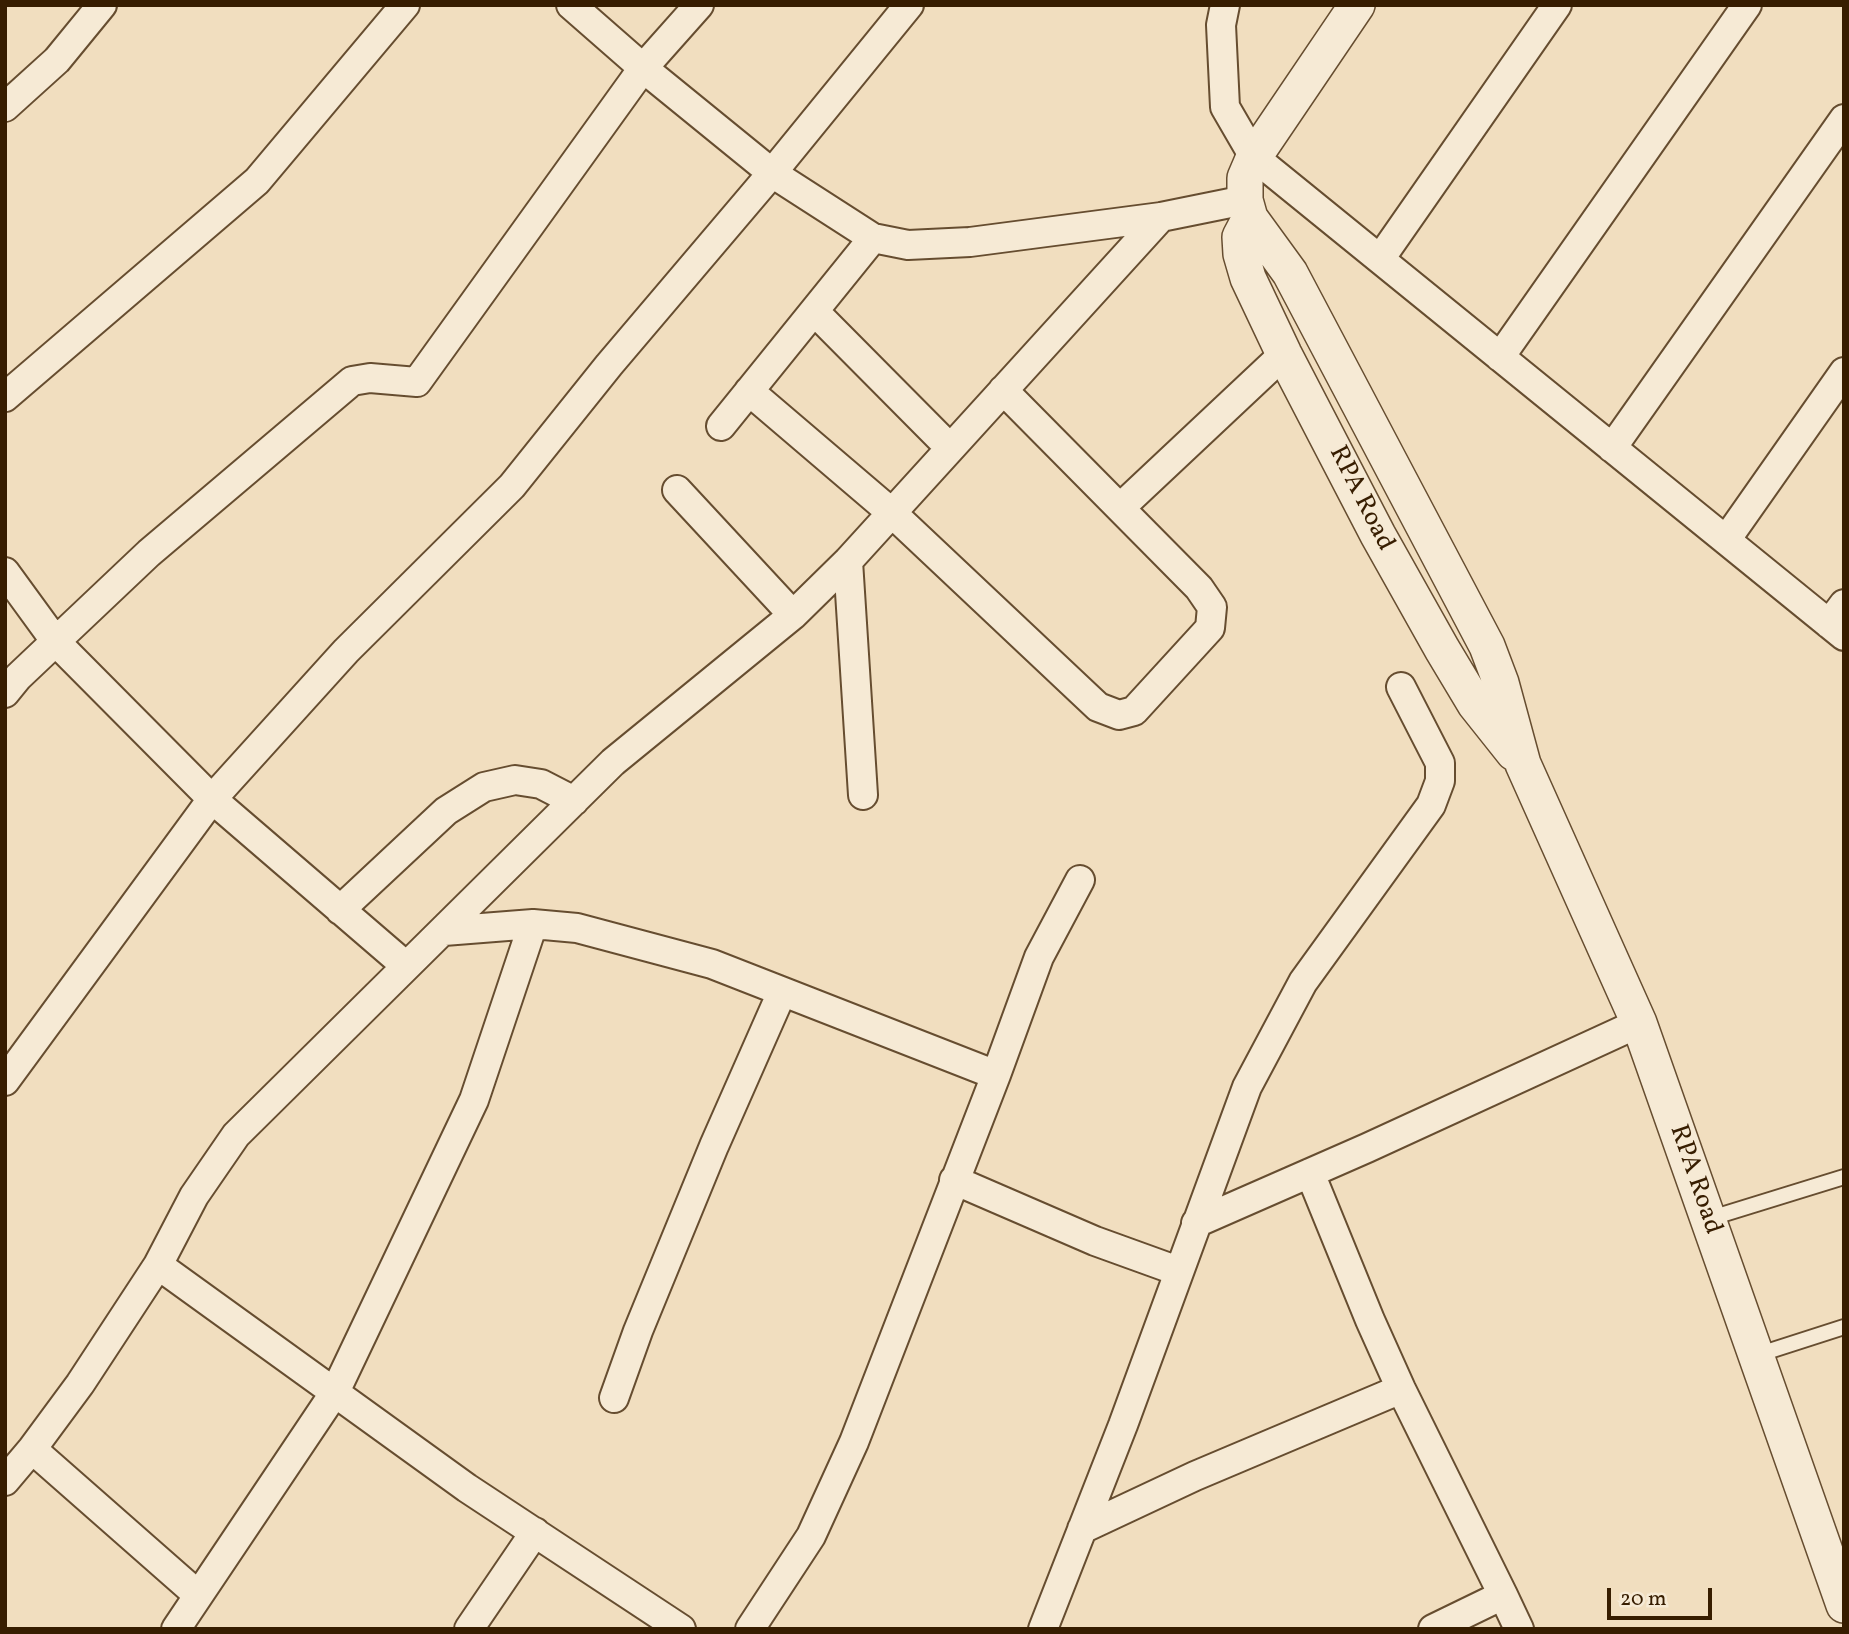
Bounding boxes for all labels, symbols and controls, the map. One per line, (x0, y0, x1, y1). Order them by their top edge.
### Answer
street label: RPA Road (1320, 441, 1400, 557)
street label: RPA Road (1661, 1121, 1727, 1239)
scale bar (1611, 1574, 1716, 1618)
text: 20 m (1620, 1585, 1666, 1614)

